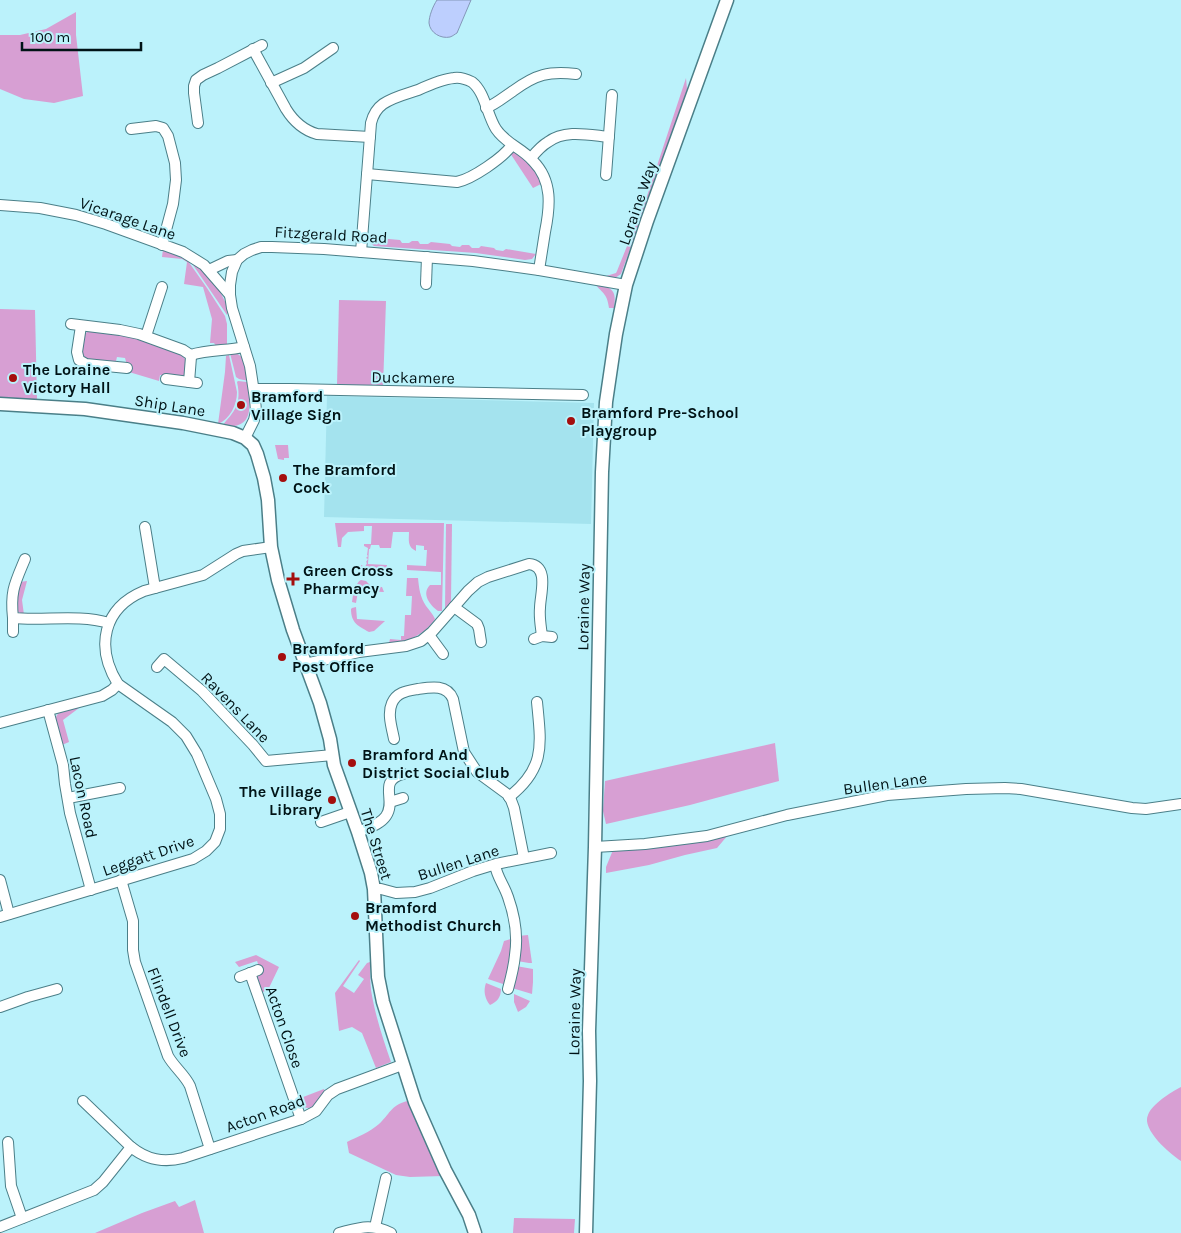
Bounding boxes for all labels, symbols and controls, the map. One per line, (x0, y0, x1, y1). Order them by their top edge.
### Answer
scale bar (22, 20, 141, 52)
text: 100 m (30, 28, 70, 46)
street label: Loraine Way (614, 158, 661, 248)
street label: Vicarage Lane (77, 193, 179, 244)
street label: Fitzgerald Road (274, 222, 388, 247)
place label: The Loraine Victory Hall (23, 360, 111, 397)
street label: Duckamere (371, 367, 455, 388)
marker: The Loraine Victory Hall (7, 372, 19, 384)
place label: Bramford Village Sign (251, 387, 342, 424)
street label: Ship Lane (133, 391, 207, 420)
marker: Bramford Village Sign (235, 399, 247, 411)
place label: Bramford Pre-School Playgroup (581, 403, 739, 440)
marker: Bramford Pre-School Playgroup (565, 415, 577, 427)
place label: The Bramford Cock (293, 460, 396, 497)
marker: The Bramford Cock (277, 472, 289, 484)
place label: Green Cross Pharmacy (303, 561, 393, 598)
street label: Loraine Way (573, 563, 594, 651)
marker: Green Cross Pharmacy (287, 573, 299, 585)
place label: Bramford Post Office (292, 639, 374, 676)
marker: Bramford Post Office (276, 651, 288, 663)
street label: Ravens Lane (197, 668, 274, 747)
place label: Bramford And District Social Club (362, 745, 510, 782)
street label: Lacon Road (66, 754, 101, 840)
marker: Bramford And District Social Club (346, 757, 358, 769)
street label: Bullen Lane (842, 768, 928, 799)
place label: The Village Library (239, 782, 322, 819)
marker: The Village Library (326, 794, 338, 806)
street label: The Street (357, 806, 396, 882)
street label: Leggatt Drive (100, 831, 197, 880)
street label: Bullen Lane (415, 840, 501, 885)
place label: Bramford Methodist Church (365, 898, 502, 935)
marker: Bramford Methodist Church (349, 910, 361, 922)
street label: Flindell Drive (144, 964, 195, 1060)
street label: Loraine Way (564, 968, 585, 1056)
street label: Acton Close (262, 984, 307, 1071)
street label: Acton Road (223, 1090, 307, 1137)

